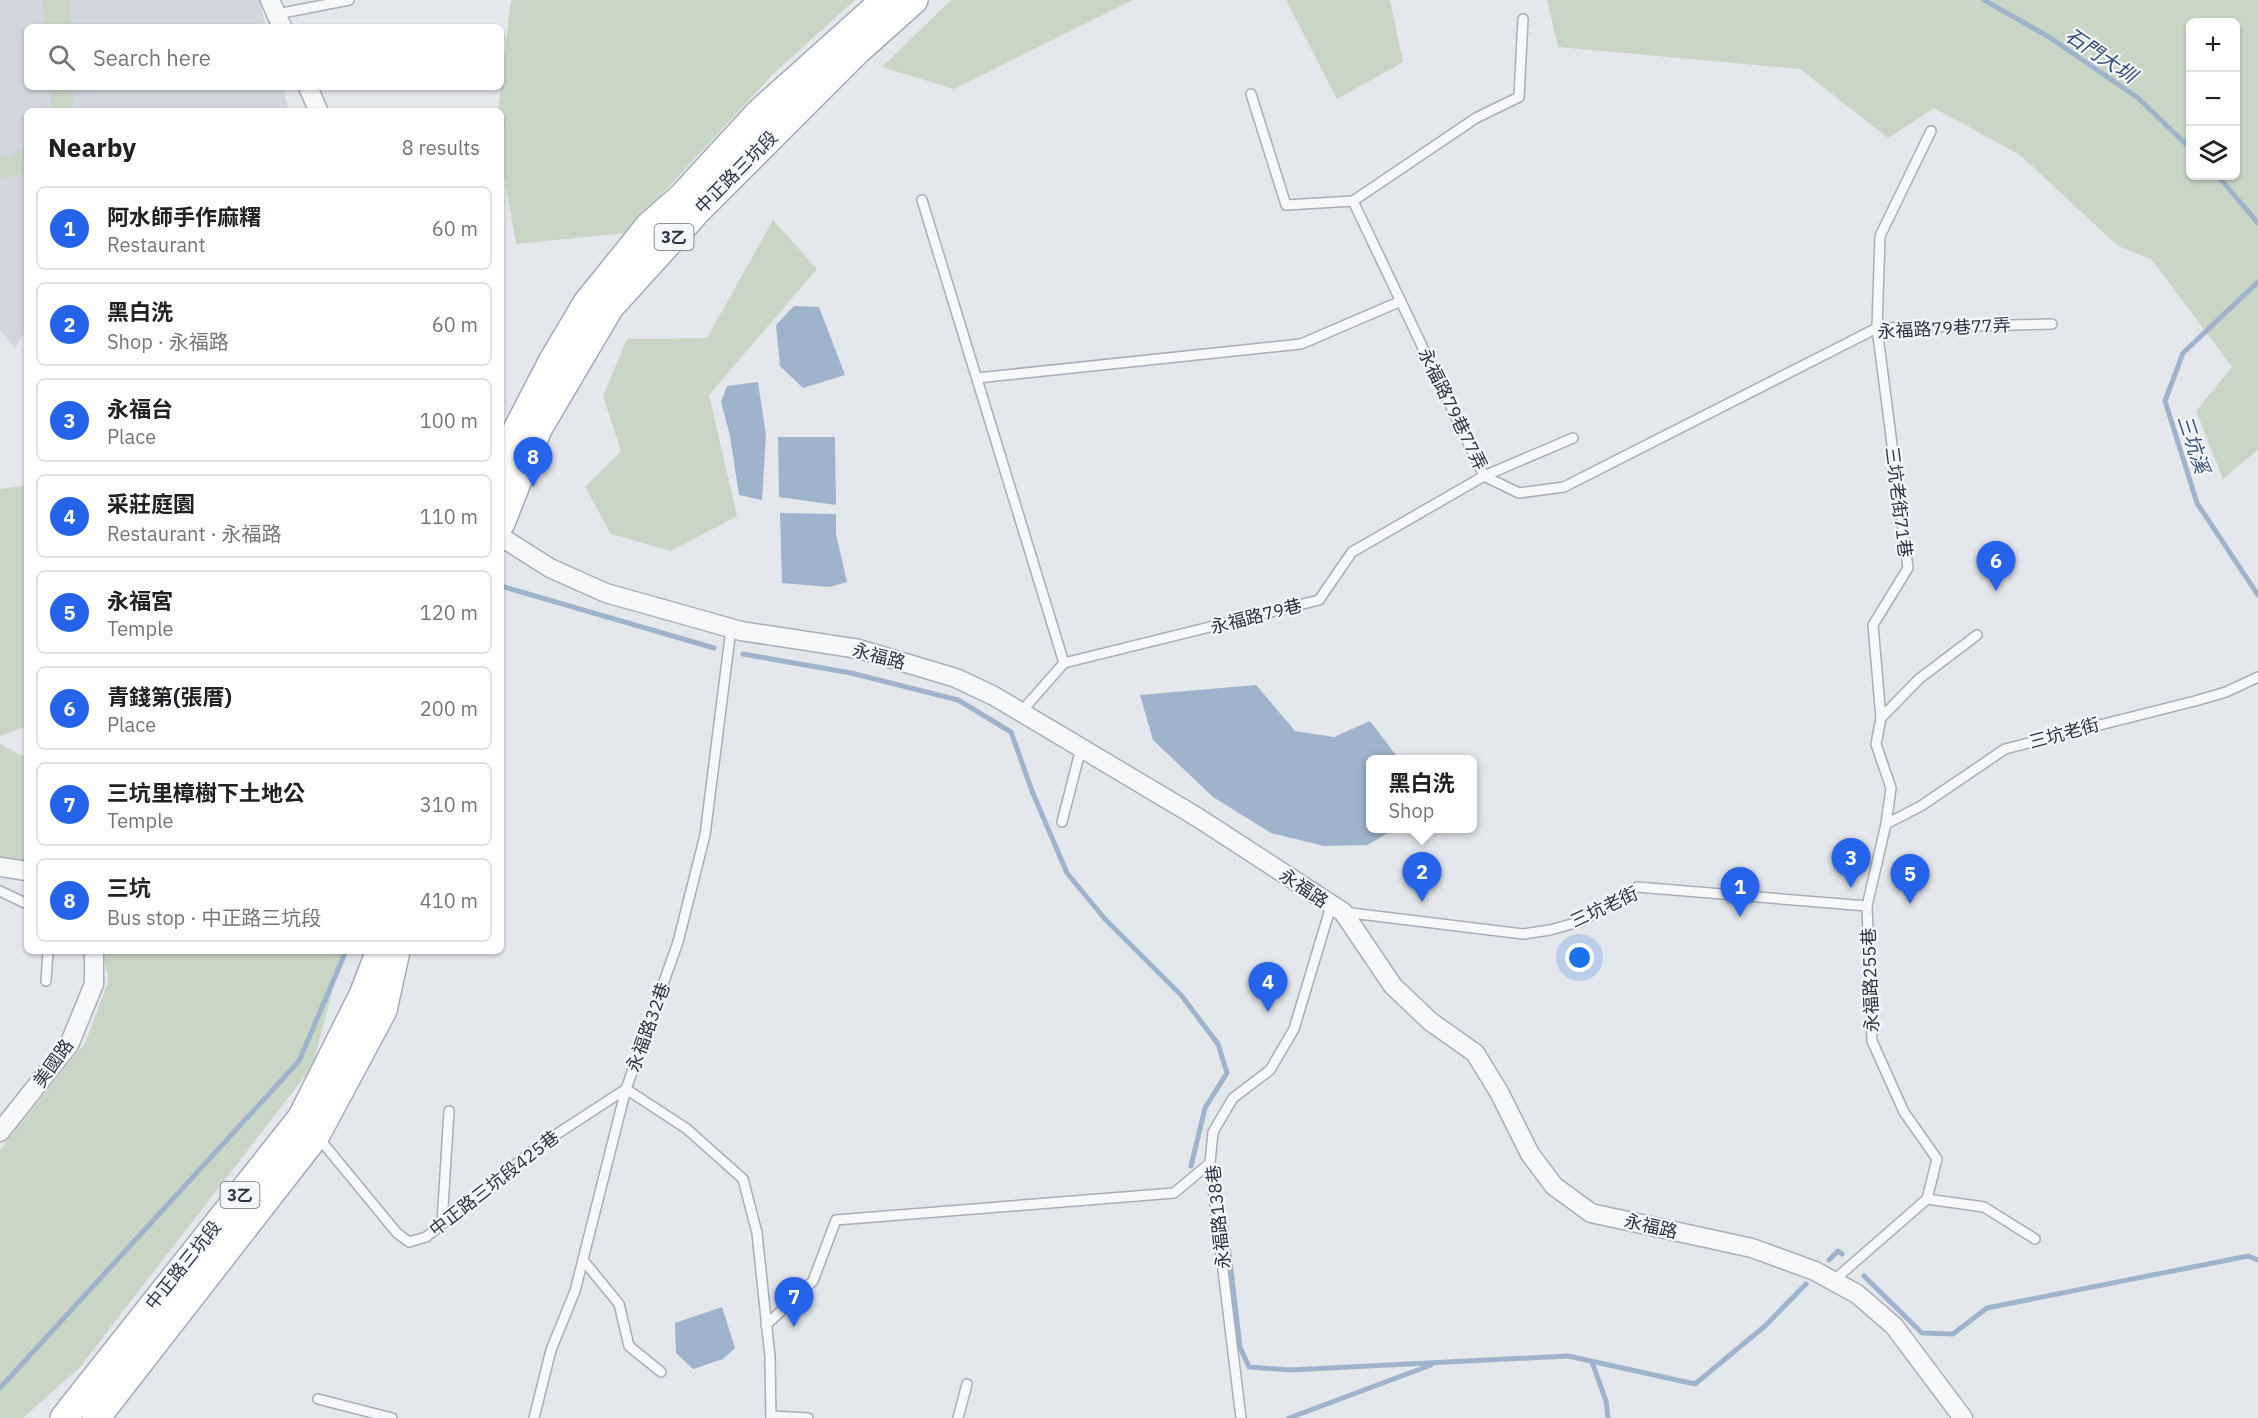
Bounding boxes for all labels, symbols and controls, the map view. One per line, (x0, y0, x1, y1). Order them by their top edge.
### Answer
map controls (2186, 18, 2240, 180)
button: + (2186, 18, 2240, 72)
water label: 石門大圳 (2060, 21, 2144, 90)
search box (24, 24, 504, 90)
icon: search (45, 41, 78, 74)
text: Search here (93, 43, 211, 72)
button: − (2186, 72, 2240, 126)
street label: 中正路三坑段 (690, 126, 782, 218)
button: layers (2186, 126, 2240, 180)
text: Nearby (48, 130, 136, 164)
text: 8 results (402, 134, 480, 161)
text: 阿水師手作麻糬 (107, 202, 261, 231)
text: 1 (64, 215, 76, 242)
text: 60 m (432, 215, 478, 242)
road number: 3乙 (654, 224, 694, 250)
text: Restaurant (107, 231, 205, 258)
text: 黑白洗 (107, 297, 173, 326)
text: 2 (64, 311, 76, 338)
text: 60 m (432, 311, 478, 338)
street label: 永福路79巷77弄 (1877, 313, 2011, 343)
text: Shop · 永福路 (107, 328, 229, 355)
street label: 永福路79巷77弄 (1413, 344, 1493, 474)
text: 永福台 (107, 394, 173, 423)
text: 3 (64, 407, 76, 434)
text: 100 m (420, 407, 478, 434)
water label: 三坑溪 (2172, 411, 2217, 480)
text: Place (107, 423, 156, 450)
pin: 8 (514, 438, 552, 487)
street label: 三坑老街71巷 (1881, 445, 1917, 559)
text: 采莊庭園 (107, 489, 195, 518)
text: 4 (64, 503, 76, 530)
text: 110 m (420, 503, 478, 530)
text: Restaurant · 永福路 (107, 520, 281, 547)
pin: 6 (1976, 542, 2016, 591)
text: 永福宮 (107, 586, 173, 615)
street label: 永福路79巷 (1208, 594, 1304, 638)
text: 5 (64, 599, 76, 626)
text: 120 m (420, 599, 478, 626)
text: Temple (107, 615, 174, 642)
street label: 永福路 (850, 638, 908, 674)
text: 青錢第(張厝) (107, 682, 232, 711)
text: 6 (64, 695, 76, 722)
text: 200 m (420, 695, 478, 722)
text: Place (107, 711, 156, 738)
street label: 三坑老街 (2026, 713, 2102, 753)
popup (1366, 755, 1477, 833)
text: 黑白洗 (1388, 768, 1455, 797)
text: 三坑里樟樹下土地公 (107, 778, 305, 807)
text: 7 (64, 791, 76, 818)
text: 310 m (420, 791, 478, 818)
text: Shop (1388, 797, 1434, 824)
text: Temple (107, 807, 174, 834)
pin: 3 (1832, 838, 1870, 888)
pin: 2 (1402, 852, 1442, 902)
pin: 5 (1890, 854, 1930, 904)
street label: 永福路 (1275, 863, 1333, 913)
pin: 1 (1720, 868, 1760, 917)
text: 三坑 (107, 873, 151, 902)
street label: 三坑老街 (1567, 881, 1641, 933)
text: 8 (64, 887, 76, 914)
text: 410 m (420, 887, 478, 914)
text: Bus stop · 中正路三坑段 (107, 904, 321, 931)
street label: 永福路255巷 (1857, 927, 1883, 1033)
your location (1565, 943, 1594, 972)
pin: 4 (1248, 962, 1288, 1012)
street label: 永福路32巷 (621, 979, 675, 1075)
street label: 美國路 (28, 1034, 78, 1092)
street label: 中正路三坑段425巷 (425, 1125, 563, 1241)
street label: 永福路138巷 (1201, 1164, 1235, 1270)
road number: 3乙 (220, 1182, 260, 1208)
street label: 永福路 (1622, 1209, 1680, 1243)
street label: 中正路三坑段 (140, 1216, 226, 1314)
pin: 7 (774, 1278, 814, 1327)

